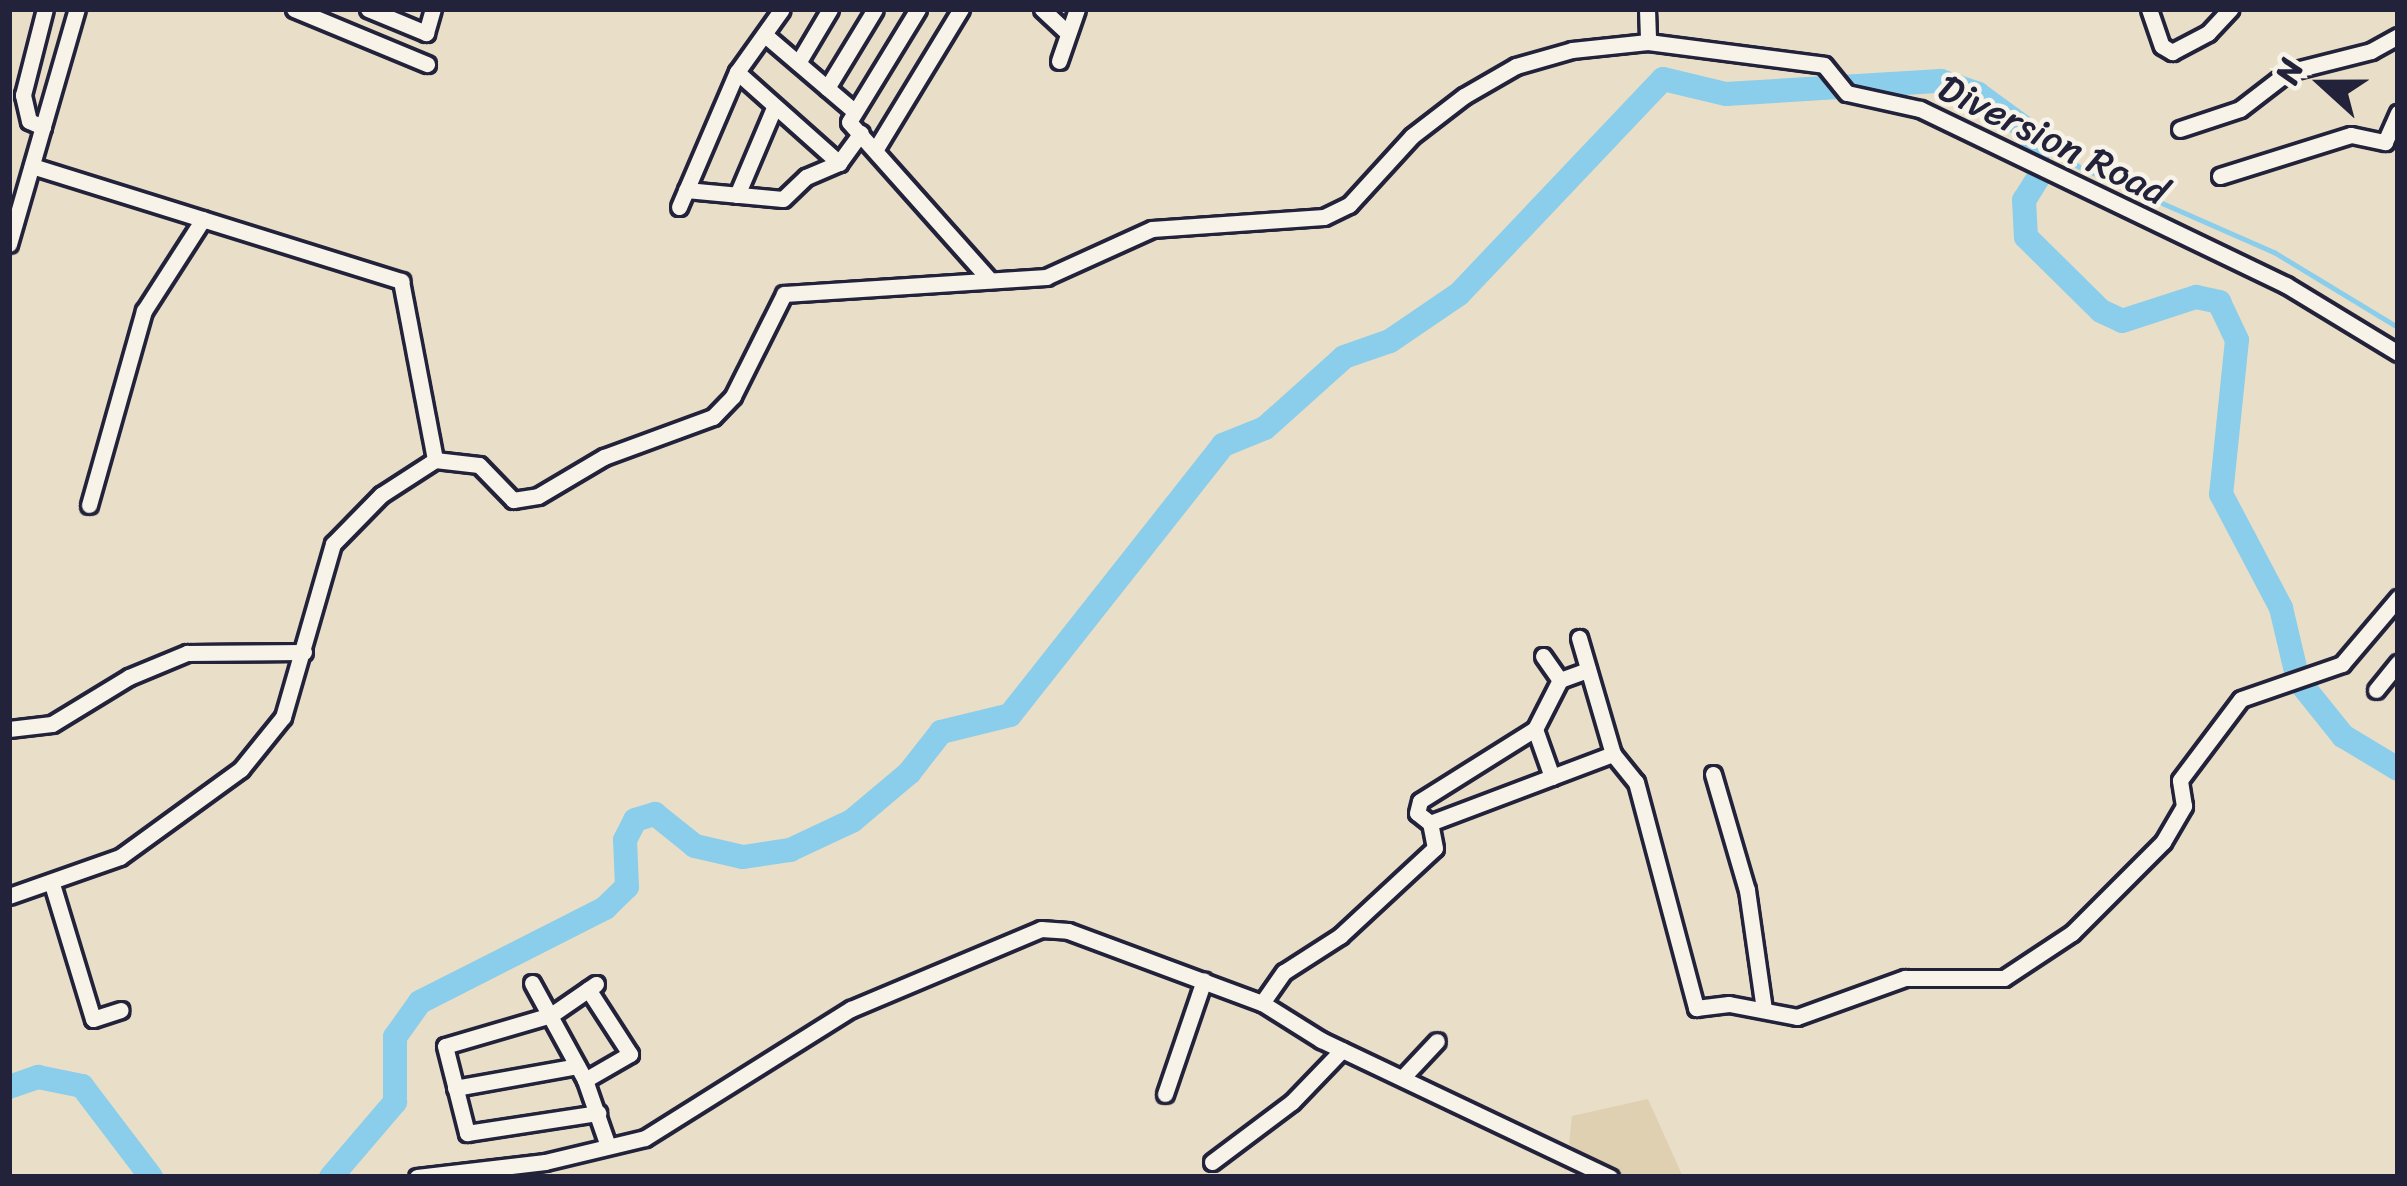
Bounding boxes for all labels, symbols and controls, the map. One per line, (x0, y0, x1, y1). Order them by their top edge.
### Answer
north arrow (2263, 24, 2383, 144)
text: N (2258, 50, 2321, 92)
street label: Diversion Road (1931, 64, 2175, 216)

